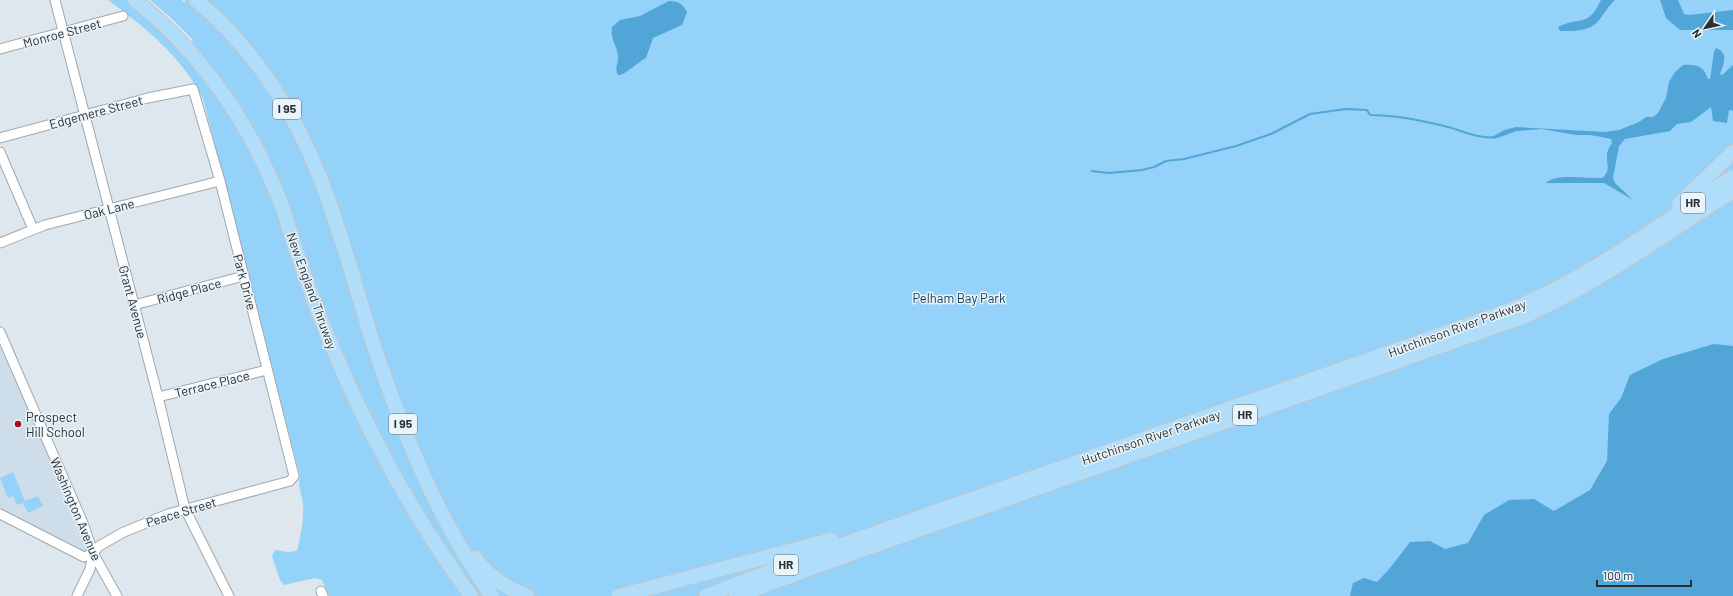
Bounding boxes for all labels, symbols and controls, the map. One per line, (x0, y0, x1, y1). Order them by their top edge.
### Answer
north arrow (1685, 8, 1725, 48)
street label: Monroe Street (21, 15, 103, 51)
text: N (1689, 27, 1704, 41)
street label: Edgemere Street (48, 92, 144, 132)
road number: I 95 (273, 99, 301, 119)
road number: HR (1681, 193, 1705, 213)
street label: Oak Lane (82, 195, 136, 223)
street label: New England Thruway (283, 230, 341, 352)
street label: Park Drive (230, 252, 260, 312)
street label: Grant Avenue (116, 264, 150, 340)
street label: Ridge Place (155, 275, 223, 307)
park label: Pelham Bay Park (912, 290, 1006, 306)
street label: Hutchinson River Parkway (1386, 296, 1528, 360)
street label: Terrace Place (173, 367, 251, 401)
road number: HR (1233, 405, 1257, 425)
street label: Hutchinson River Parkway (1079, 406, 1223, 468)
place label: Prospect Hill School (26, 409, 85, 440)
road number: I 95 (389, 414, 417, 434)
marker: Prospect Hill School (13, 419, 23, 429)
street label: Washington Avenue (47, 455, 105, 563)
street label: Peace Street (144, 494, 218, 530)
road number: HR (774, 555, 798, 575)
scale bar (1597, 562, 1691, 588)
text: 100 m (1603, 568, 1633, 582)

